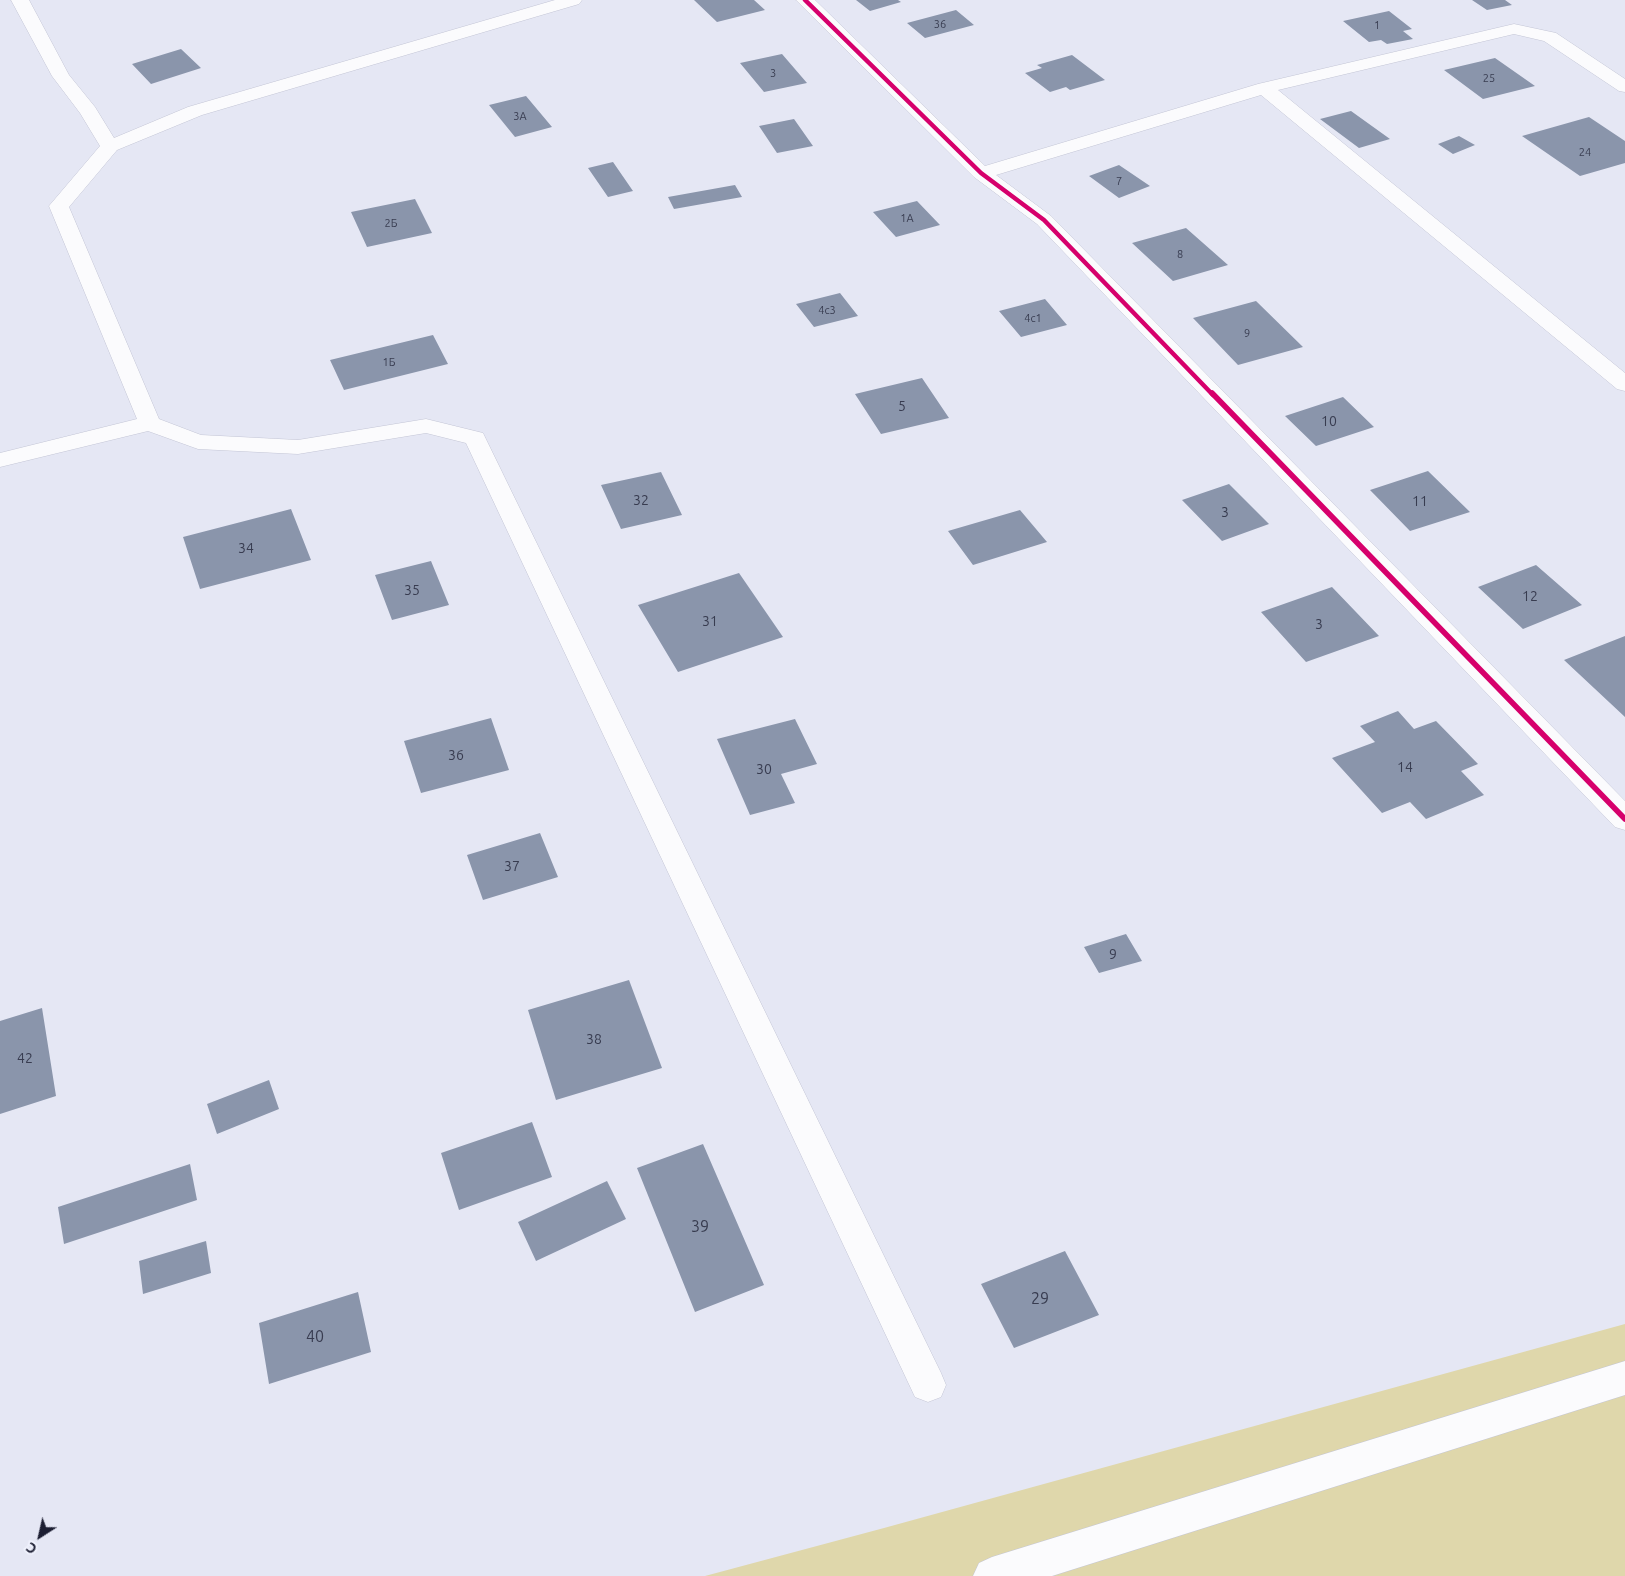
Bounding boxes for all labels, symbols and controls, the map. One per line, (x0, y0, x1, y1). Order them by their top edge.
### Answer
house number: 36 (934, 17, 946, 31)
house number: 1 (1374, 18, 1380, 32)
house number: 3 (770, 66, 776, 80)
house number: 25 (1483, 71, 1495, 85)
house number: 3А (513, 109, 527, 123)
house number: 24 (1579, 145, 1591, 159)
house number: 7 (1116, 174, 1122, 188)
house number: 1А (900, 211, 914, 225)
house number: 2Б (385, 216, 397, 230)
house number: 8 (1177, 247, 1183, 261)
house number: 4с3 (818, 303, 836, 317)
house number: 4с1 (1024, 311, 1042, 325)
house number: 9 (1244, 326, 1250, 340)
house number: 1Б (383, 355, 395, 369)
house number: 5 (898, 398, 906, 414)
house number: 10 (1321, 413, 1337, 429)
house number: 32 (633, 492, 649, 508)
house number: 11 (1412, 493, 1428, 509)
house number: 3 (1221, 504, 1229, 520)
house number: 34 (238, 540, 254, 556)
house number: 35 (404, 582, 420, 598)
house number: 12 (1522, 588, 1538, 604)
house number: 31 (702, 613, 718, 629)
house number: 3 (1315, 616, 1323, 632)
house number: 36 (448, 747, 464, 763)
house number: 14 (1397, 759, 1413, 775)
house number: 30 (756, 761, 772, 777)
house number: 37 (504, 858, 520, 874)
house number: 9 (1109, 946, 1117, 962)
house number: 38 (586, 1031, 602, 1047)
house number: 42 (17, 1050, 33, 1066)
house number: 39 (691, 1217, 709, 1237)
house number: 29 (1031, 1289, 1049, 1309)
house number: 40 (306, 1327, 324, 1347)
north arrow (15, 1511, 65, 1561)
text: С (23, 1539, 40, 1557)

